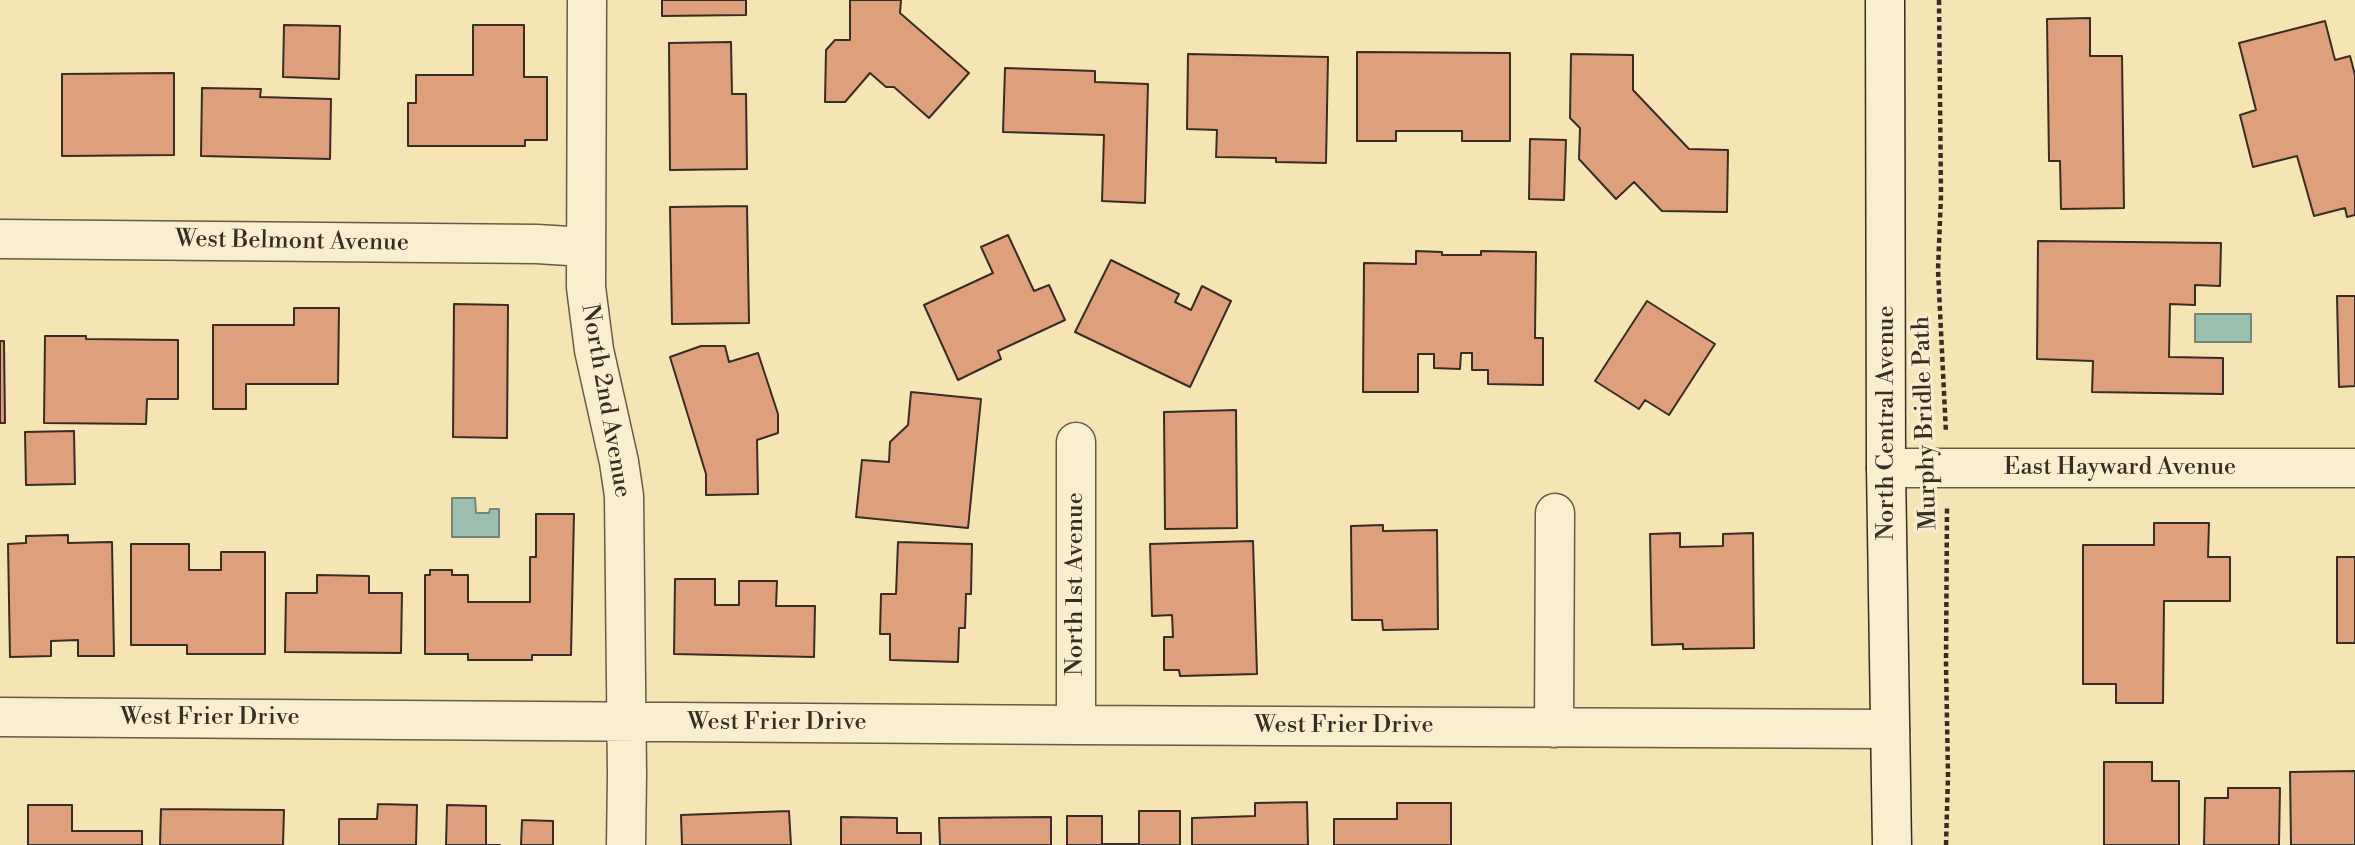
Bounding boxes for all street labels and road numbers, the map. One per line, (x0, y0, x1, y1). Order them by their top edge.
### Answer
street label: West Belmont Avenue (175, 226, 409, 258)
street label: North 2nd Avenue (574, 302, 636, 500)
street label: North Central Avenue (1873, 305, 1901, 541)
street label: Murphy Bridle Path (1908, 315, 1944, 531)
street label: East Hayward Avenue (2004, 454, 2236, 482)
street label: North 1st Avenue (1062, 492, 1090, 676)
street label: West Frier Drive (120, 704, 300, 732)
street label: West Frier Drive (687, 709, 867, 737)
street label: West Frier Drive (1254, 712, 1434, 740)

